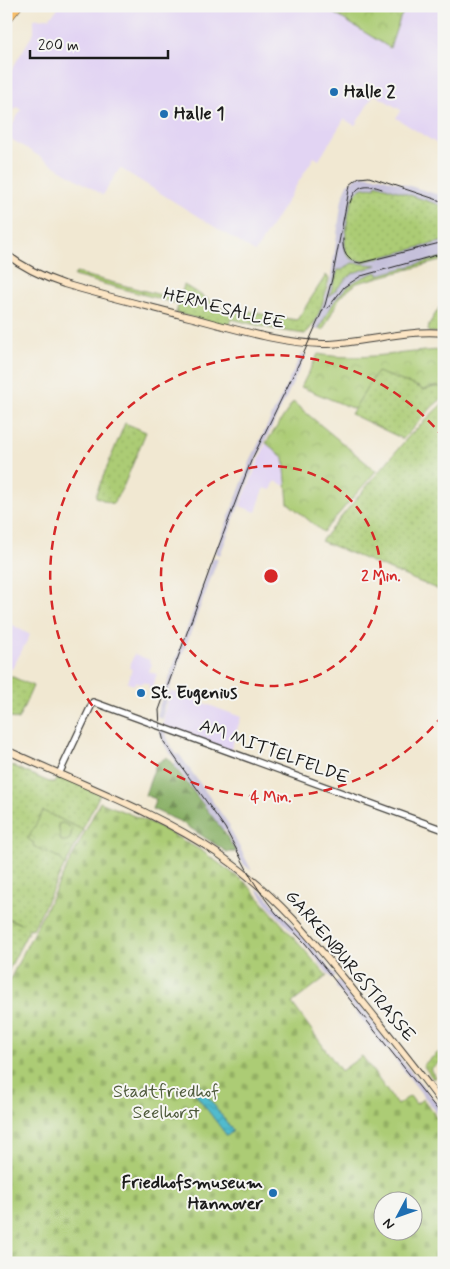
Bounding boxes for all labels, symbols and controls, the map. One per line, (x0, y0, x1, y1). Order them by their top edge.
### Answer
scale bar (30, 28, 168, 60)
text: 200 m (38, 36, 79, 56)
place label: Halle 2 (344, 80, 396, 104)
marker: Halle 2 (328, 86, 340, 98)
place label: Halle 1 (174, 102, 225, 126)
marker: Halle 1 (158, 108, 170, 120)
street label: HERMESALLEE (160, 282, 288, 336)
centre of rings (262, 567, 280, 585)
text: 2 Min. (361, 567, 401, 587)
place label: St. Eugenius (151, 681, 237, 705)
marker: St. Eugenius (135, 687, 147, 699)
street label: AM MITTELFELDE (196, 714, 352, 790)
text: 4 Min. (251, 788, 291, 808)
street label: GARKENBURGSTRASSE (279, 885, 421, 1047)
park label: Stadtfriedhof Seelhorst (113, 1080, 219, 1125)
place label: Friedhofsmuseum Hannover (122, 1171, 263, 1216)
marker: Friedhofsmuseum Hannover (267, 1187, 279, 1199)
north arrow (372, 1192, 422, 1242)
text: N (379, 1214, 399, 1233)

